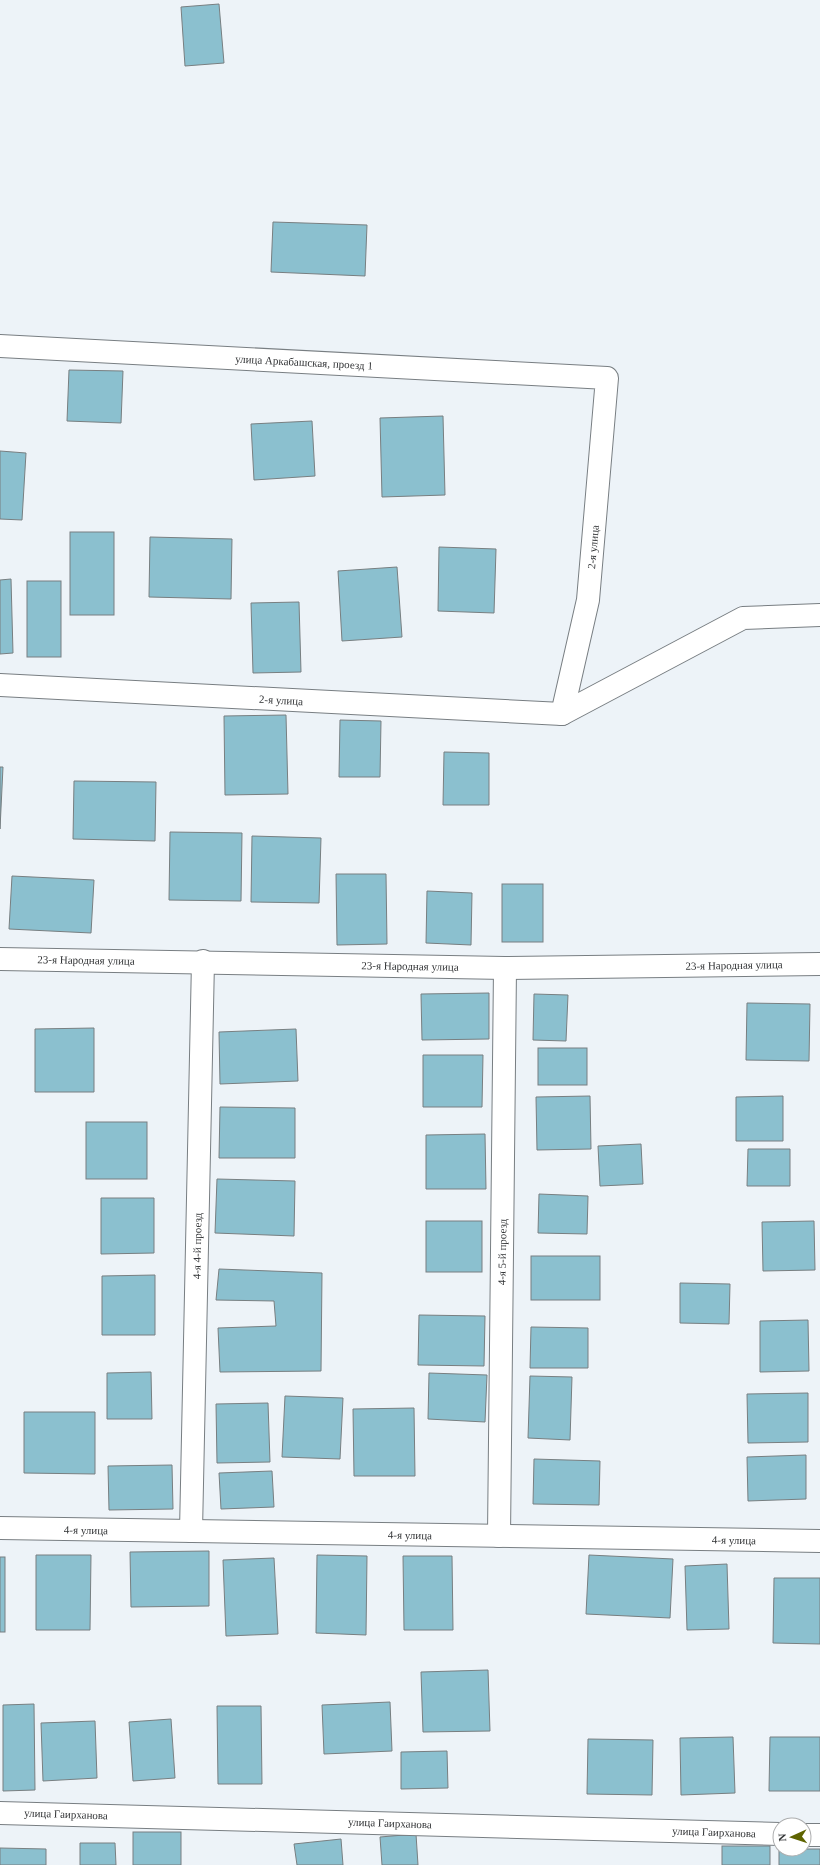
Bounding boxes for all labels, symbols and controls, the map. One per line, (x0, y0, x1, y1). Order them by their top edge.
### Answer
street label: улица Аркабашская, проезд 1 (235, 352, 373, 372)
street label: 2-я улица (585, 524, 601, 570)
street label: 2-я улица (259, 693, 303, 707)
street label: 23-я Народная улица (37, 953, 135, 967)
street label: 23-я Народная улица (685, 958, 783, 972)
street label: 23-я Народная улица (361, 959, 459, 973)
street label: 4-я 4-й проезд (190, 1212, 204, 1279)
street label: 4-я 5-й проезд (495, 1218, 509, 1285)
street label: 4-я улица (64, 1524, 108, 1536)
street label: 4-я улица (388, 1529, 432, 1541)
street label: 4-я улица (712, 1534, 756, 1546)
street label: улица Гаирханова (24, 1807, 108, 1821)
street label: улица Гаирханова (348, 1816, 432, 1830)
north arrow (772, 1817, 812, 1857)
street label: улица Гаирханова (672, 1825, 756, 1839)
text: N (776, 1833, 788, 1842)

